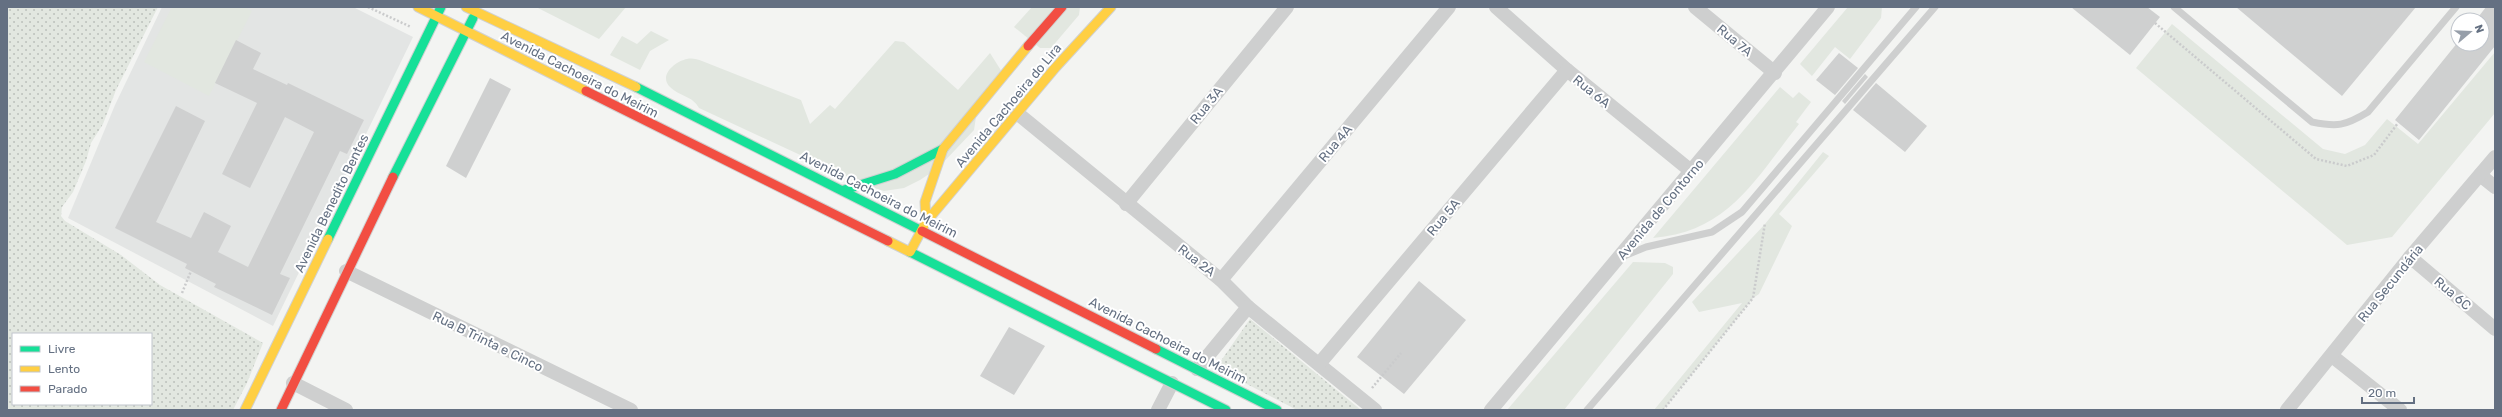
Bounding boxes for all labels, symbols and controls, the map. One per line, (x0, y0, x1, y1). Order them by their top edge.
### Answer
north arrow (2450, 12, 2490, 52)
street label: Rua 7A (1714, 21, 1756, 60)
text: N (2472, 23, 2486, 35)
street label: Avenida Cachoeira do Meirim (499, 28, 661, 121)
street label: Avenida Cachoeira do Lira (952, 41, 1064, 170)
street label: Rua 6A (1570, 72, 1613, 111)
street label: Rua 3A (1187, 84, 1226, 127)
street label: Rua 4A (1316, 122, 1355, 165)
street label: Avenida Benedito Bentes (291, 131, 372, 275)
street label: Avenida Cachoeira do Meirim (798, 148, 960, 241)
street label: Avenida de Contorno (1614, 156, 1707, 263)
street label: Rua 5A (1424, 196, 1463, 239)
street label: Rua 2A (1175, 241, 1218, 280)
street label: Rua Secundária (2355, 242, 2426, 325)
street label: Rua 6C (2431, 274, 2474, 313)
street label: Avenida Cachoeira do Meirim (1087, 294, 1249, 387)
street label: Rua B Trinta e Cinco (430, 308, 545, 375)
legend (12, 333, 152, 405)
text: Livre (48, 342, 76, 356)
text: Lento (48, 362, 80, 376)
scale bar (2362, 379, 2414, 405)
text: Parado (48, 382, 87, 396)
text: 20 m (2368, 386, 2396, 400)

